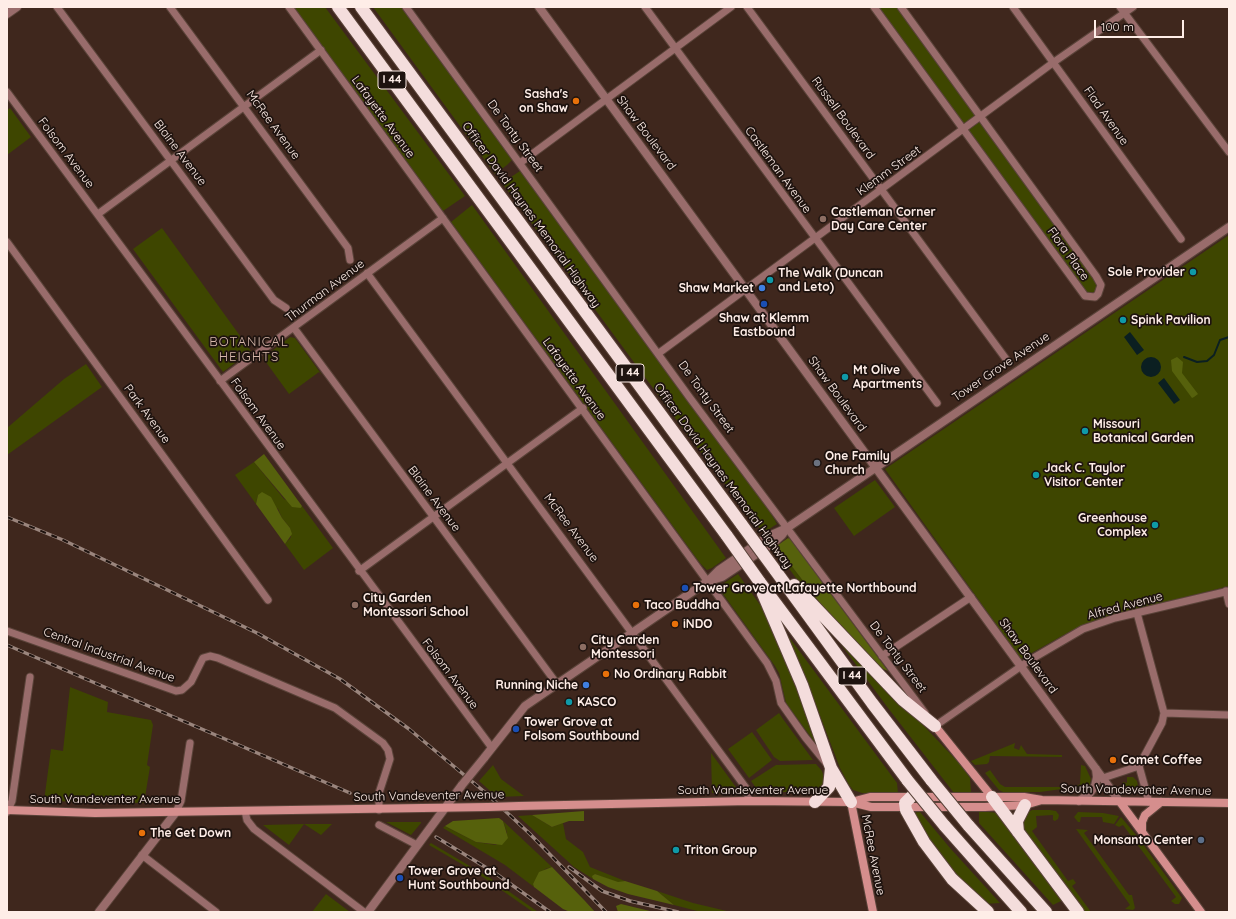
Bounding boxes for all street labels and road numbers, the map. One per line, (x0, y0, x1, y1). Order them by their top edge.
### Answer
road number: I 44 (378, 71, 406, 89)
street label: Lafayette Avenue (348, 73, 418, 161)
street label: Russell Boulevard (808, 74, 878, 162)
street label: Flad Avenue (1080, 84, 1132, 148)
street label: McRee Avenue (243, 88, 303, 162)
street label: Shaw Boulevard (613, 93, 679, 173)
street label: De Tonty Street (484, 97, 546, 175)
street label: Folsom Avenue (35, 115, 97, 191)
street label: Blaine Avenue (151, 117, 209, 189)
street label: Officer David Haynes Memorial Highway (459, 119, 603, 311)
street label: Castleman Avenue (742, 124, 814, 216)
street label: Klemm Street (854, 143, 924, 199)
street label: Flora Place (1044, 225, 1092, 283)
street label: Thurman Avenue (283, 257, 367, 325)
street label: Tower Grove Avenue (950, 329, 1052, 405)
street label: Lafayette Avenue (539, 335, 609, 423)
street label: Shaw Boulevard (805, 354, 869, 434)
street label: De Tonty Street (675, 358, 737, 436)
road number: I 44 (616, 364, 644, 382)
street label: Folsom Avenue (227, 375, 289, 453)
street label: Officer David Haynes Memorial Highway (651, 380, 795, 572)
street label: Park Avenue (121, 382, 173, 446)
street label: Blaine Avenue (405, 463, 463, 535)
street label: McRee Avenue (541, 491, 601, 565)
street label: Alfred Avenue (1086, 589, 1164, 623)
street label: Shaw Boulevard (996, 616, 1060, 696)
street label: De Tonty Street (866, 618, 930, 696)
street label: Central Industrial Avenue (41, 624, 177, 686)
street label: Folsom Avenue (419, 636, 481, 712)
road number: I 44 (838, 667, 866, 685)
street label: South Vandeventer Avenue (1061, 781, 1211, 799)
street label: South Vandeventer Avenue (678, 783, 828, 797)
street label: South Vandeventer Avenue (354, 787, 504, 805)
street label: South Vandeventer Avenue (30, 792, 180, 806)
street label: McRee Avenue (858, 813, 888, 897)

